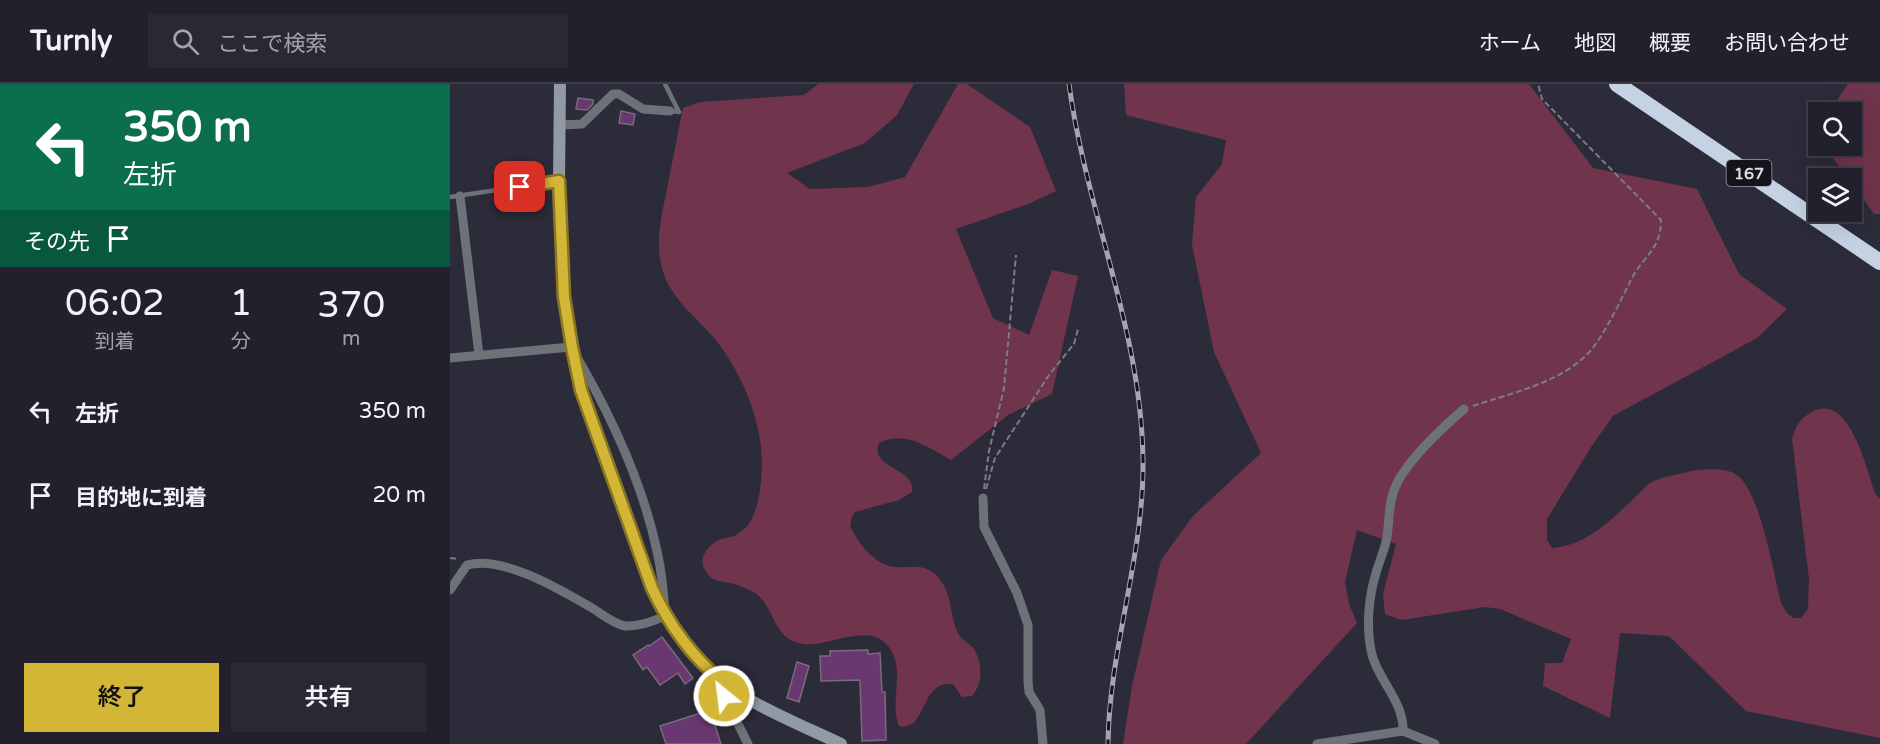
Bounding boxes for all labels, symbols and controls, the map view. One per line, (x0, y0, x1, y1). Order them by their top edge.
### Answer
search box (148, 14, 568, 68)
text: Turnly (30, 24, 112, 58)
icon: search (169, 25, 202, 58)
text: ここで検索 (217, 31, 327, 57)
text: ホーム (1479, 31, 1541, 56)
text: 地図 (1574, 31, 1616, 56)
text: 概要 (1649, 31, 1691, 56)
text: お問い合わせ (1724, 31, 1850, 56)
text: 350 m (123, 102, 252, 153)
map controls (1808, 102, 1862, 222)
button: search (1808, 102, 1862, 156)
icon: left (24, 108, 102, 186)
text: 左折 (123, 159, 177, 192)
road number: 167 (1726, 160, 1772, 186)
pin (494, 161, 545, 212)
button: layers (1808, 168, 1862, 222)
icon: arrive (503, 170, 536, 203)
icon: arrive (102, 222, 135, 255)
text: その先 (24, 229, 90, 255)
text: 06:02 (65, 282, 165, 325)
text: 1 (230, 282, 252, 325)
text: 370 (317, 284, 385, 327)
text: m (342, 327, 360, 351)
text: 到着 (95, 330, 135, 354)
text: 分 (231, 330, 251, 354)
icon: left (24, 395, 57, 428)
text: 350 m (359, 398, 426, 424)
text: 左折 (75, 401, 119, 427)
icon: arrive (24, 479, 57, 512)
text: 20 m (372, 482, 426, 508)
text: 目的地に到着 (75, 485, 207, 511)
button: 終了 (24, 663, 219, 732)
button: 共有 (231, 663, 426, 732)
position arrow (692, 664, 756, 728)

